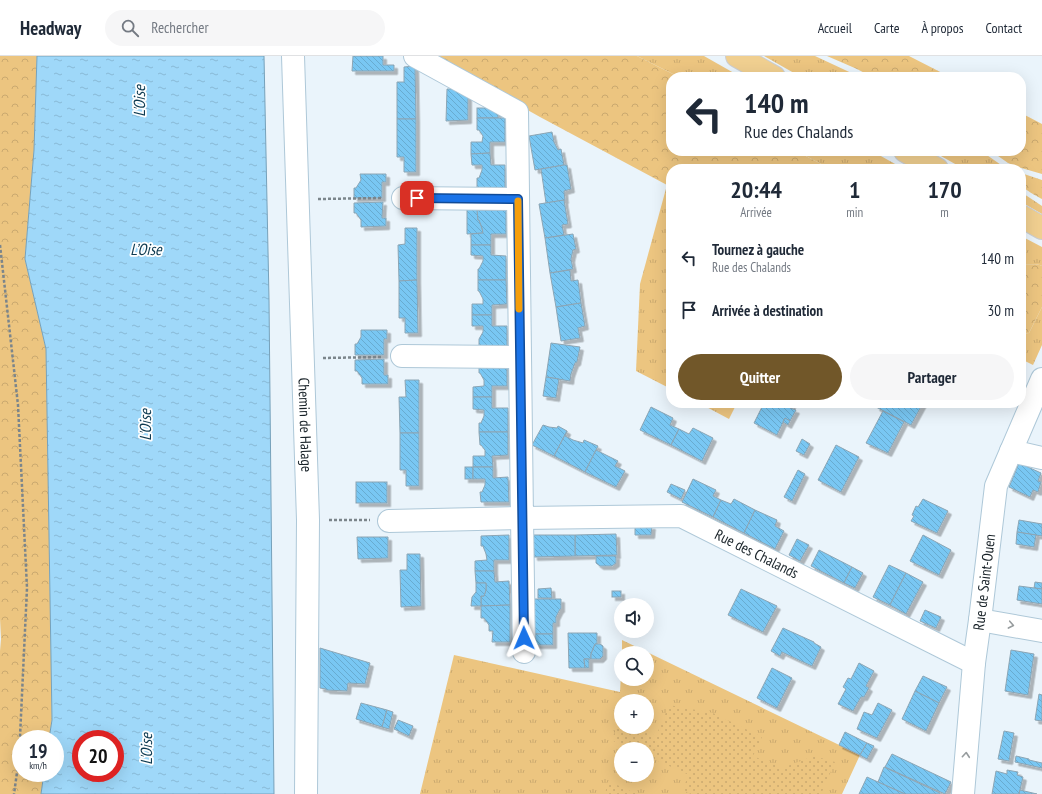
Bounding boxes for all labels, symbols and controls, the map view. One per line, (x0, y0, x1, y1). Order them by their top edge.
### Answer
search box (105, 10, 385, 46)
text: Headway (20, 16, 81, 40)
icon: search (119, 17, 141, 39)
text: Rechercher (151, 18, 209, 37)
text: Accueil (818, 19, 852, 37)
text: Carte (874, 19, 900, 37)
text: À propos (922, 19, 964, 37)
text: Contact (986, 19, 1022, 37)
water label: L'Oise (129, 84, 149, 117)
text: 140 m (744, 84, 808, 121)
icon: left (678, 88, 730, 140)
text: Rue des Chalands (744, 120, 853, 143)
text: 20:44 (730, 174, 782, 205)
text: 1 (849, 174, 860, 205)
text: 170 (927, 174, 962, 205)
pin (400, 181, 434, 215)
icon: arrive (406, 187, 428, 209)
text: Arrivée (740, 204, 772, 221)
text: min (846, 204, 863, 221)
text: m (940, 204, 949, 221)
water label: L’Oise (130, 239, 163, 259)
text: Tournez à gauche (712, 240, 804, 259)
icon: left (678, 247, 700, 269)
text: 140 m (981, 249, 1014, 268)
text: Rue des Chalands (712, 259, 791, 276)
icon: arrive (678, 299, 700, 321)
text: Arrivée à destination (712, 301, 823, 320)
text: 30 m (988, 301, 1014, 320)
button: Quitter (678, 354, 842, 400)
button: Partager (850, 354, 1014, 400)
street label: Chemin de Halage (294, 377, 316, 472)
water label: L'Oise (135, 408, 155, 441)
street label: Rue des Chalands (712, 525, 802, 582)
street label: Rue de Saint-Ouen (969, 533, 999, 632)
map controls (614, 598, 654, 782)
button: sound (614, 598, 654, 638)
position arrow (503, 617, 545, 659)
one-way arrow (1008, 621, 1014, 629)
button: search (614, 646, 654, 686)
button: + (614, 694, 654, 734)
speed limit sign: 20 (72, 730, 124, 782)
water label: L'Oise (136, 732, 156, 765)
text: 19 (28, 738, 48, 764)
button: − (614, 742, 654, 782)
one-way arrow (961, 752, 970, 758)
text: km/h (29, 759, 47, 772)

